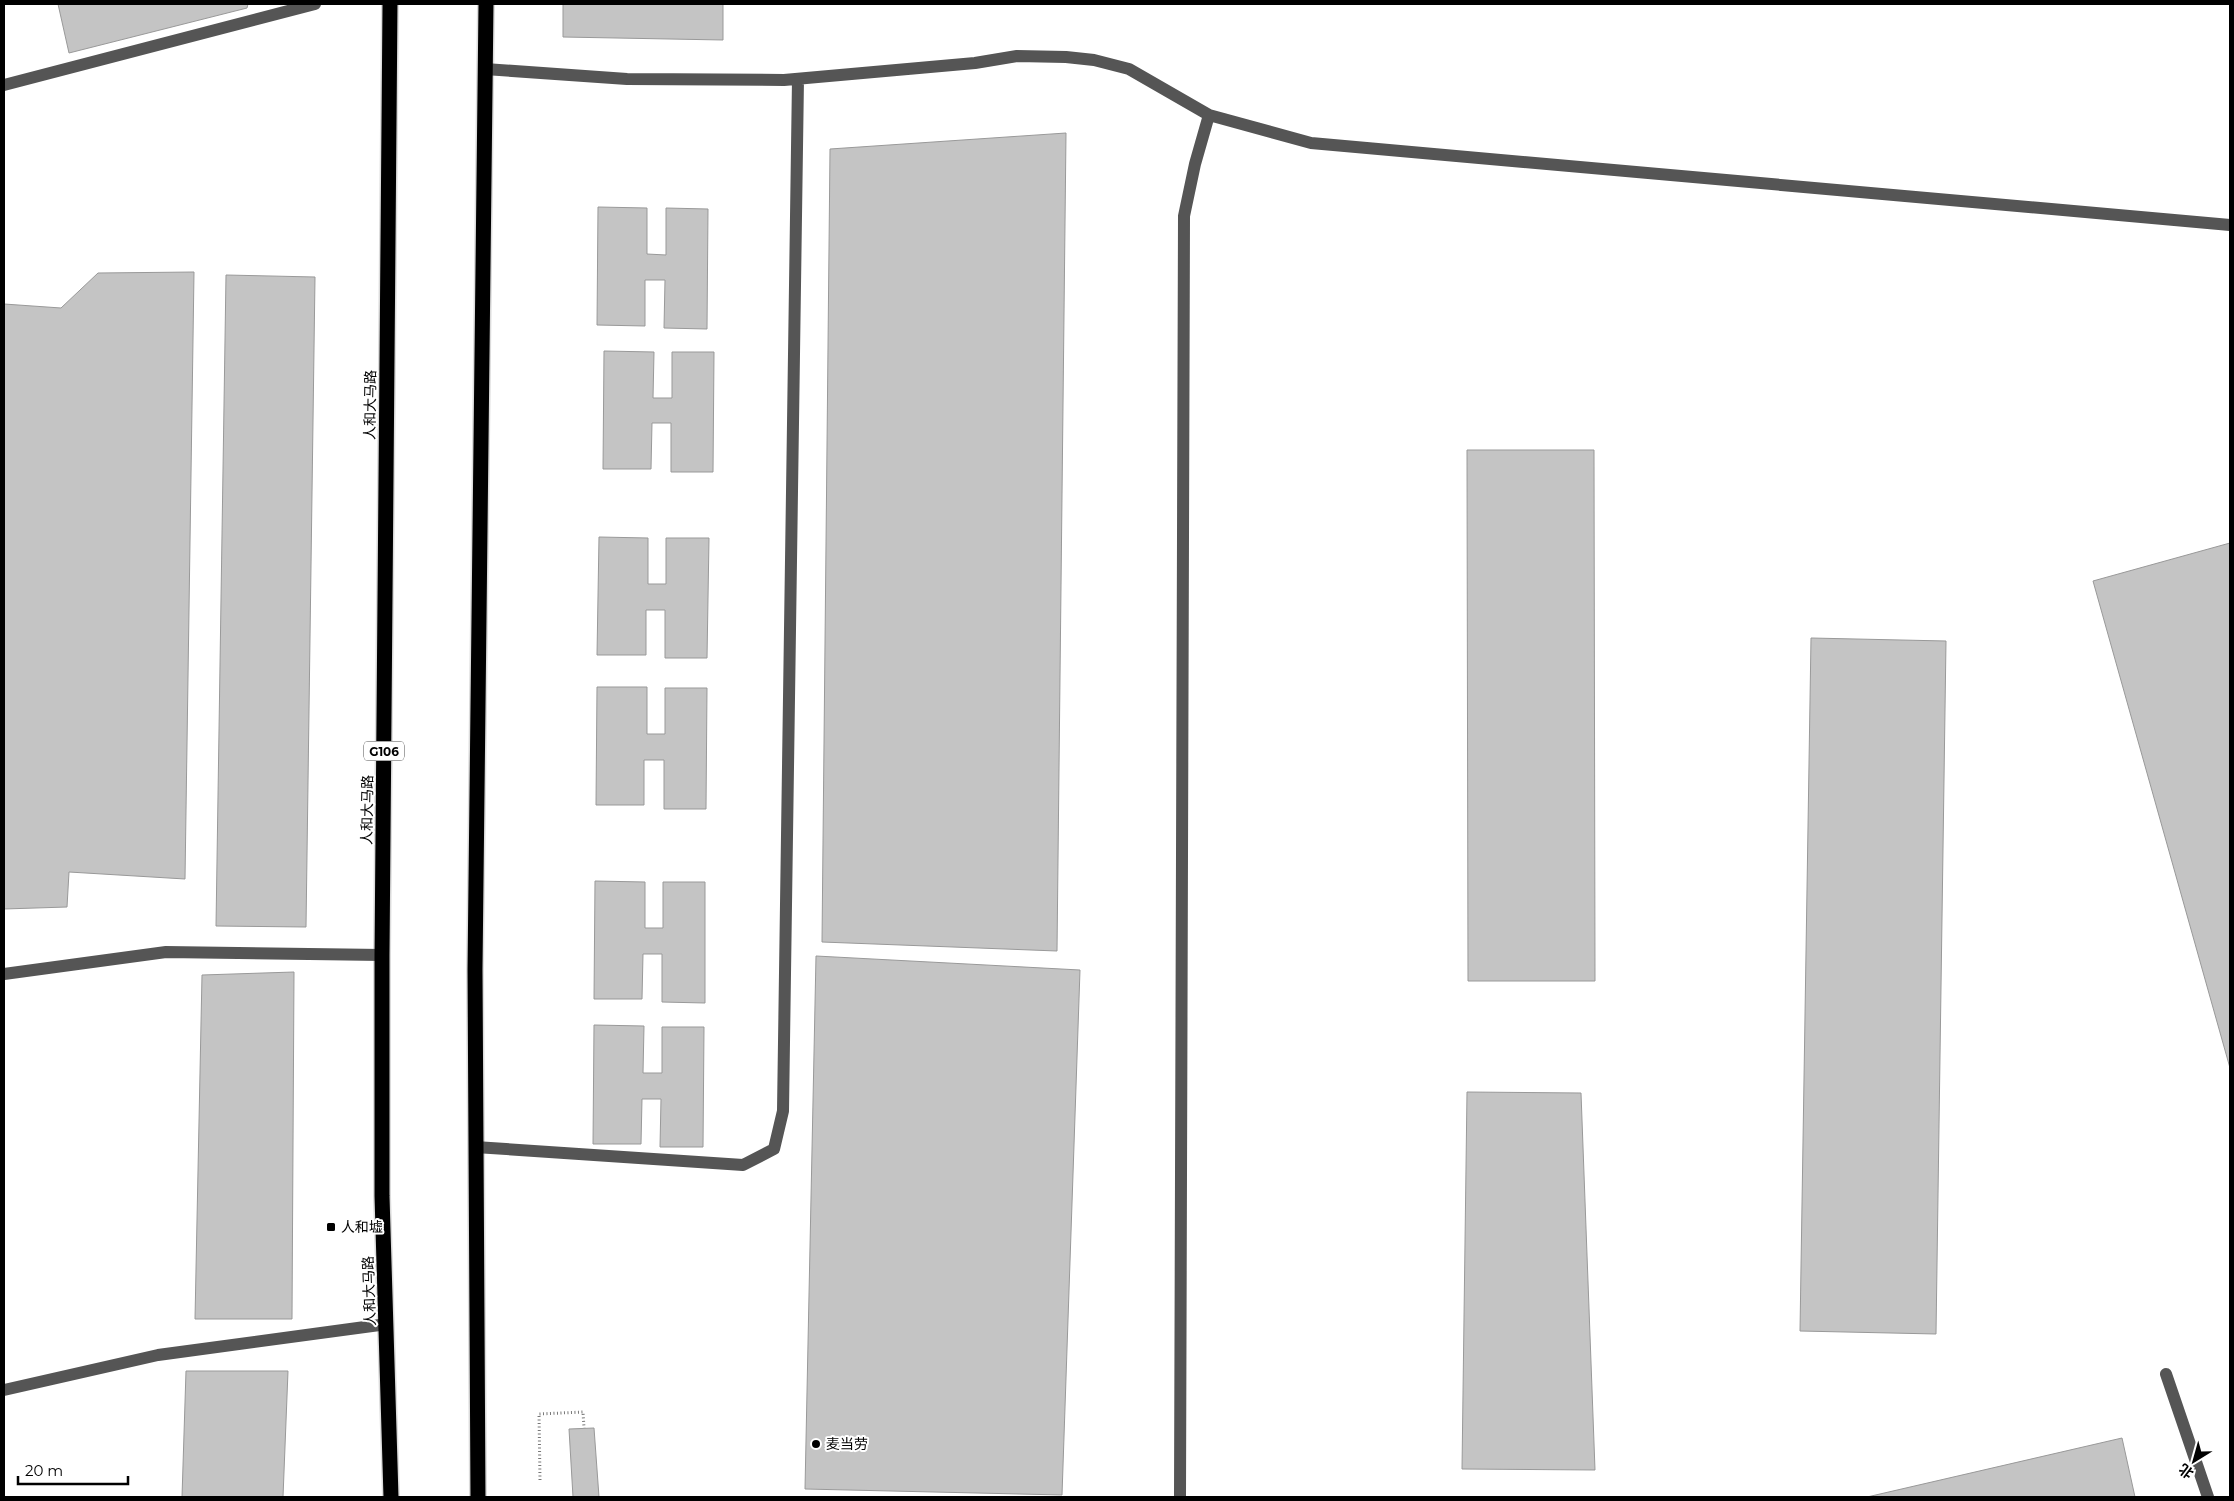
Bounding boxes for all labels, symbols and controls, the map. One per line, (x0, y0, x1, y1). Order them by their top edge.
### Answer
street label: 人和大马路 (360, 370, 380, 440)
road number: G106 (364, 741, 404, 760)
street label: 人和大马路 (357, 775, 377, 845)
place label: 人和墟 (341, 1218, 383, 1236)
marker: 人和墟 (325, 1221, 337, 1233)
street label: 人和大马路 (359, 1256, 379, 1326)
place label: 麦当劳 (826, 1435, 868, 1453)
north arrow (2169, 1436, 2219, 1486)
marker: 麦当劳 (810, 1438, 822, 1450)
scale bar (18, 1454, 128, 1486)
text: 北 (2175, 1460, 2197, 1483)
text: 20 m (25, 1461, 63, 1480)

